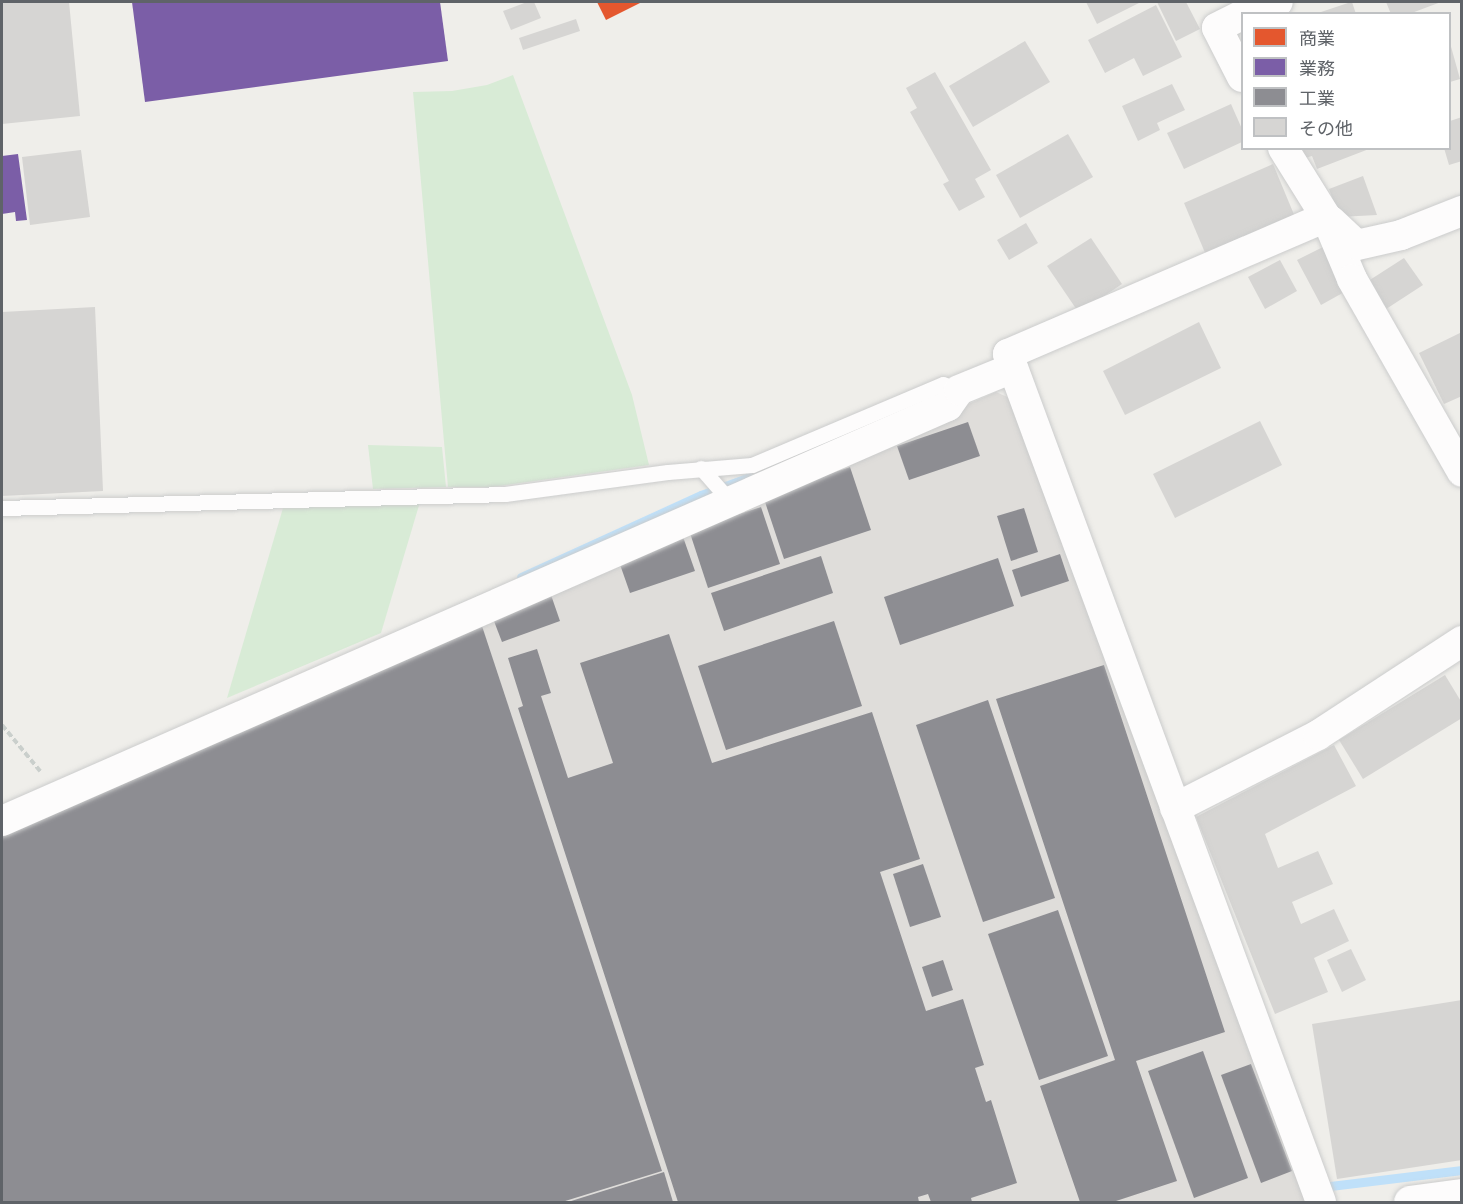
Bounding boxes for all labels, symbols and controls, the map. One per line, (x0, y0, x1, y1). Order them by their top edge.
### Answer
legend (1241, 12, 1451, 150)
text: 商業 (1299, 28, 1335, 50)
text: 業務 (1299, 58, 1335, 80)
text: 工業 (1299, 88, 1335, 110)
text: その他 (1299, 118, 1353, 140)

